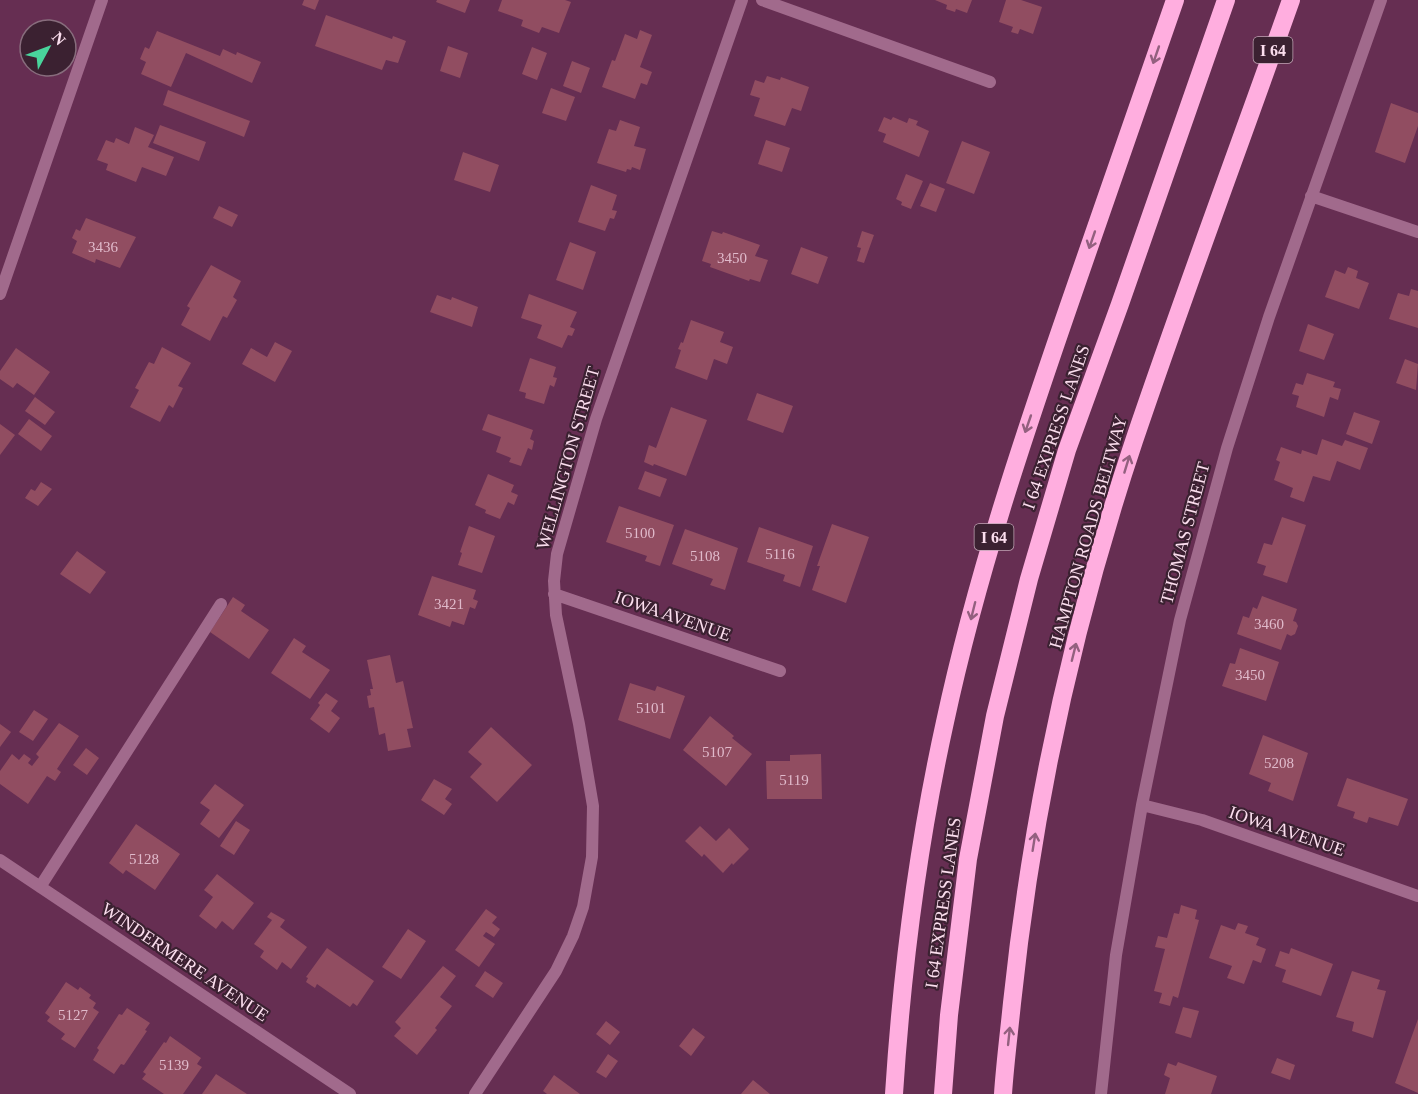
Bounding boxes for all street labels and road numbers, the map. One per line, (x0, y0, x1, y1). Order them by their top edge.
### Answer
road number: I 64 (1254, 37, 1292, 63)
street label: I 64 EXPRESS LANES (1018, 342, 1094, 512)
street label: WELLINGTON STREET (532, 364, 604, 552)
street label: HAMPTON ROADS BELTWAY (1045, 413, 1131, 651)
street label: THOMAS STREET (1156, 460, 1214, 606)
road number: I 64 (974, 524, 1014, 550)
street label: IOWA AVENUE (612, 587, 734, 645)
street label: IOWA AVENUE (1226, 802, 1348, 860)
street label: I 64 EXPRESS LANES (921, 816, 965, 990)
street label: WINDERMERE AVENUE (98, 899, 272, 1025)

